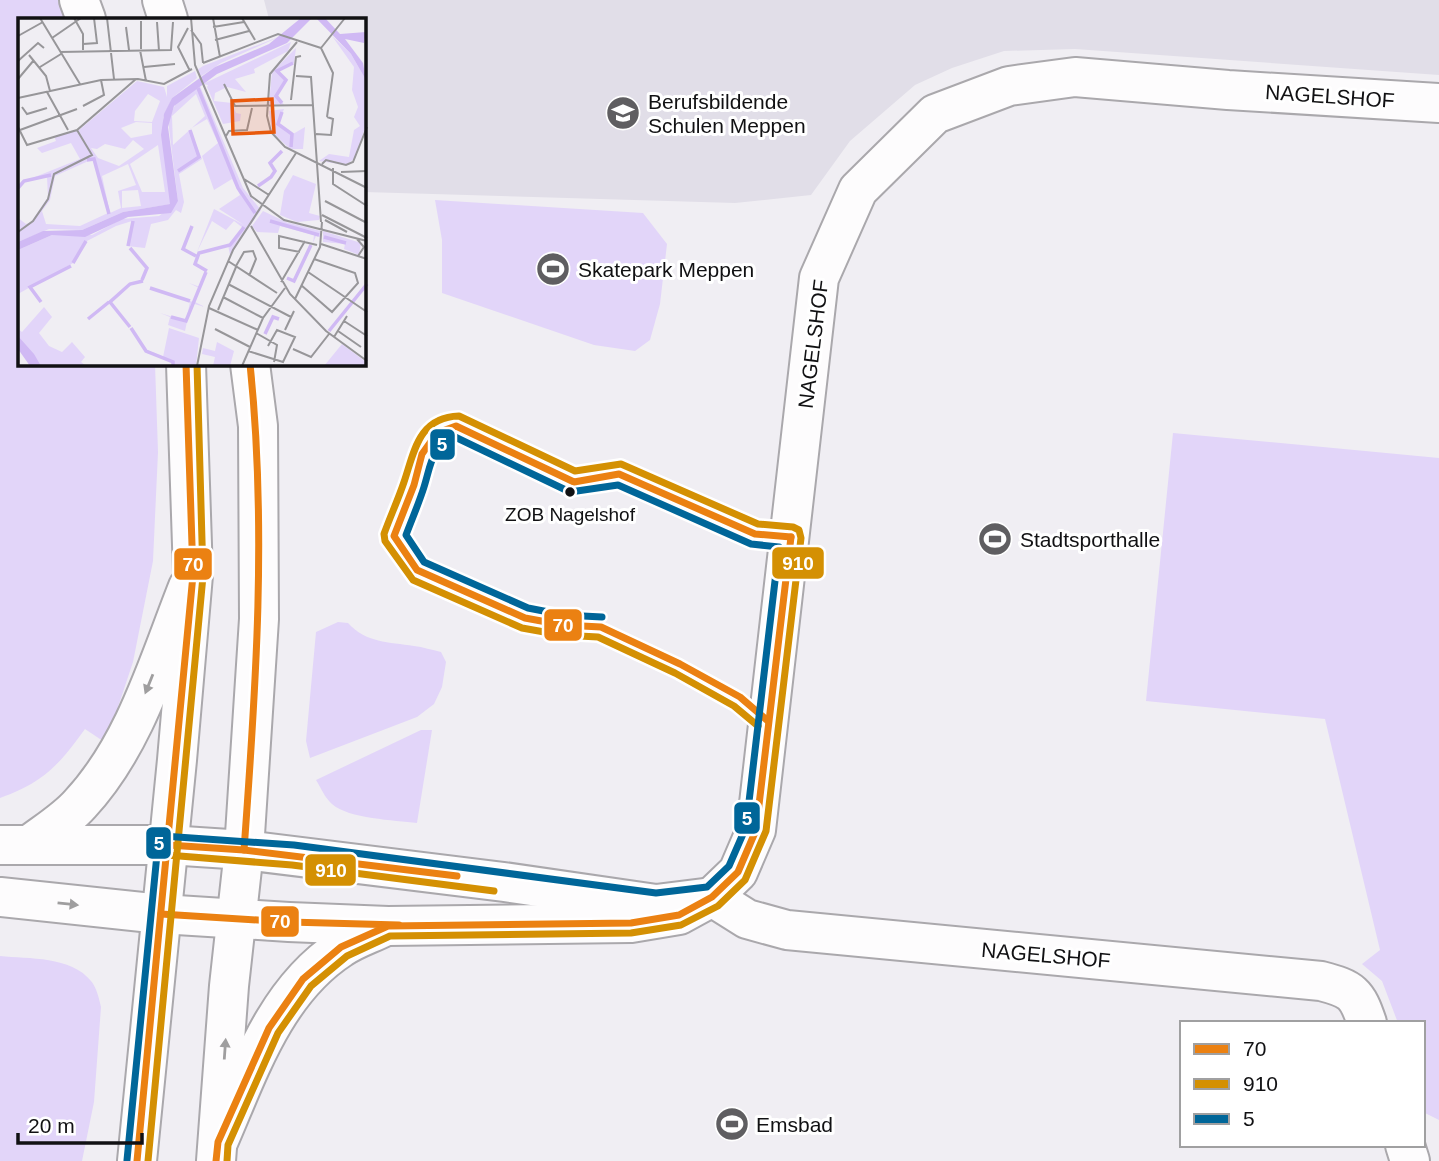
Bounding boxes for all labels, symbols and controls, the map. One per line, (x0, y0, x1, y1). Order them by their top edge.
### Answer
inset map (18, 18, 366, 366)
street label: NAGELSHOF (1265, 80, 1395, 112)
place label: Berufsbildende Schulen Meppen (648, 90, 806, 137)
school or university icon: Berufsbildende Schulen Meppen (604, 94, 642, 132)
sports icon: Skatepark Meppen (534, 250, 572, 288)
place label: Skatepark Meppen (578, 258, 754, 281)
street label: NAGELSHOF (794, 278, 832, 410)
line badge: 5 (429, 428, 456, 461)
text: 5 (437, 434, 448, 455)
marker: ZOB Nagelshof (563, 485, 577, 499)
place label: ZOB Nagelshof (505, 504, 636, 525)
sports icon: Stadtsporthalle (976, 520, 1014, 558)
place label: Stadtsporthalle (1020, 528, 1160, 551)
line badge: 910 (771, 546, 825, 580)
line badge: 70 (173, 547, 213, 581)
text: 910 (782, 553, 814, 574)
text: 70 (182, 554, 204, 575)
line badge: 70 (543, 608, 583, 642)
text: 70 (552, 615, 574, 636)
one-way arrow (144, 674, 155, 695)
line badge: 5 (733, 801, 761, 835)
text: 5 (742, 808, 753, 829)
line badge: 5 (145, 826, 172, 860)
text: 5 (154, 833, 165, 854)
line badge: 910 (304, 853, 357, 887)
text: 910 (315, 860, 347, 881)
one-way arrow (57, 898, 79, 909)
line badge: 70 (260, 905, 300, 938)
text: 70 (269, 911, 291, 932)
street label: NAGELSHOF (980, 938, 1112, 972)
legend (1180, 1021, 1425, 1147)
text: 70 (1243, 1037, 1266, 1060)
one-way arrow (220, 1038, 231, 1060)
text: 910 (1243, 1072, 1278, 1095)
scale bar (18, 1102, 142, 1146)
sports icon: Emsbad (713, 1105, 751, 1143)
text: 5 (1243, 1107, 1255, 1130)
place label: Emsbad (756, 1113, 833, 1136)
text: 20 m (28, 1114, 75, 1137)

